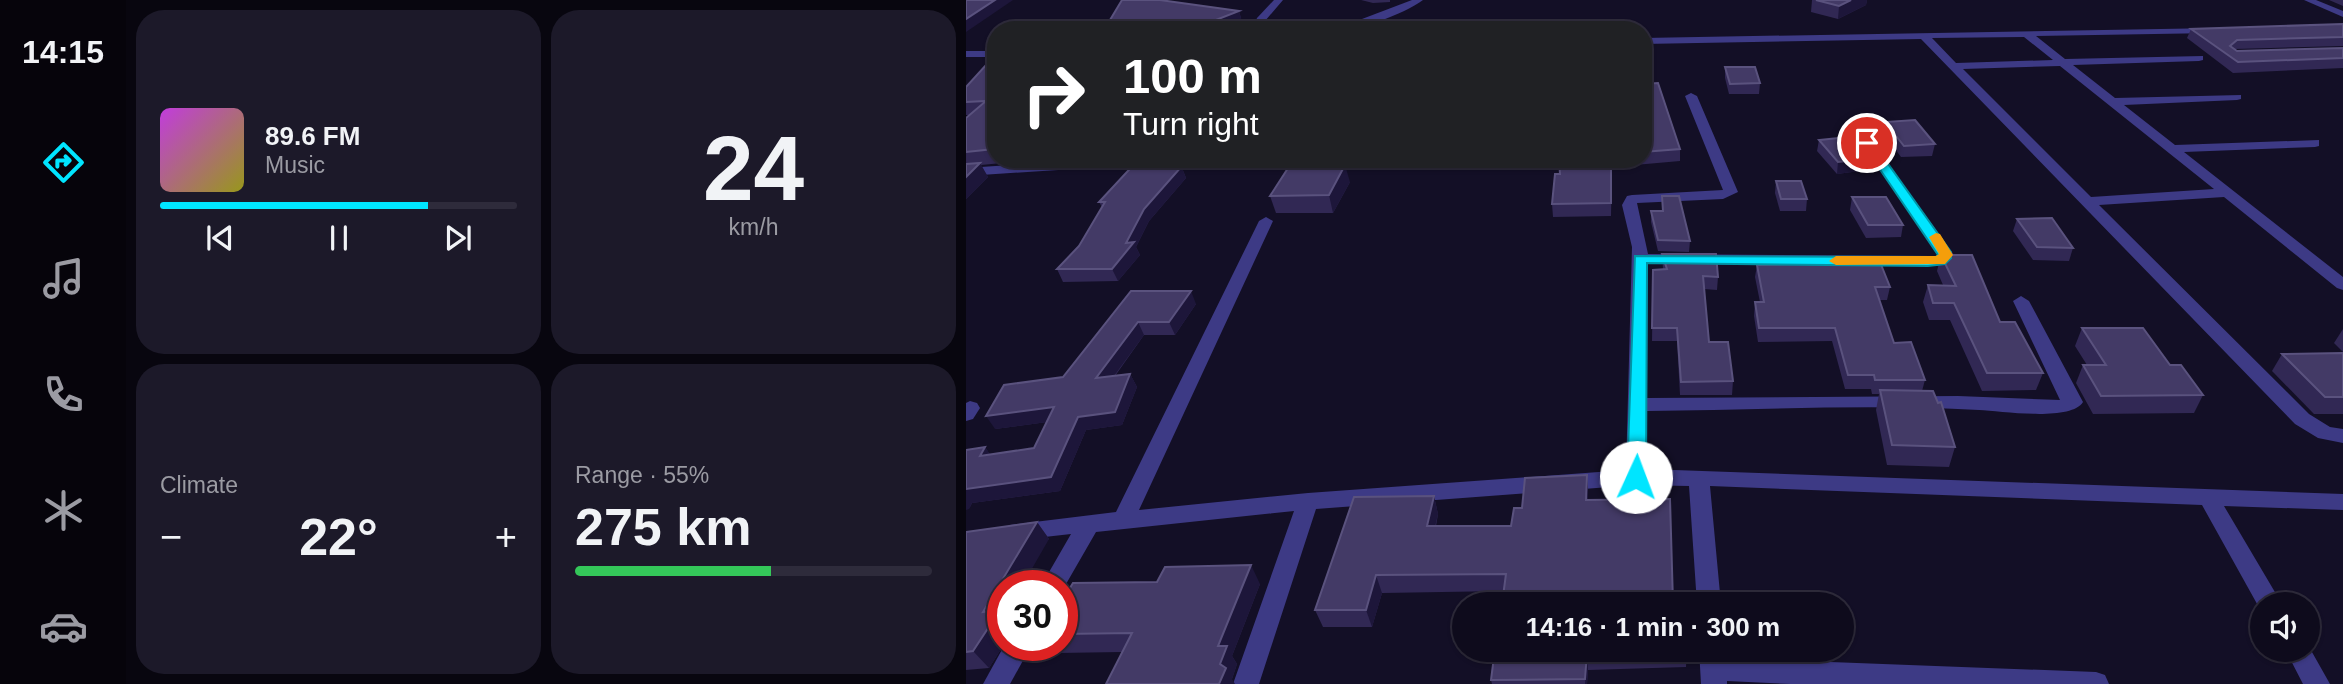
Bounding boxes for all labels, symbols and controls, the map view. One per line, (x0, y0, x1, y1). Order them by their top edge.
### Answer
text: 14:15 (22, 34, 104, 70)
icon: right (1008, 49, 1099, 140)
text: 100 m (1123, 49, 1262, 103)
text: Turn right (1123, 106, 1259, 142)
pin (1837, 113, 1897, 173)
text: 24 (703, 118, 804, 219)
text: 89.6 FM (265, 121, 360, 151)
icon: arrive (1848, 124, 1886, 162)
icon: directions (39, 138, 88, 187)
text: Music (265, 152, 325, 178)
text: km/h (729, 214, 778, 240)
icon: previous (201, 219, 239, 257)
icon: pause (320, 219, 358, 257)
icon: next (439, 219, 477, 257)
icon: music (39, 254, 88, 303)
icon: phone (39, 370, 88, 419)
position arrow (1599, 440, 1673, 514)
text: Range · 55% (575, 462, 709, 488)
text: Climate (160, 472, 238, 498)
icon: climate (39, 486, 88, 535)
text: 275 km (575, 498, 751, 556)
text: 22° (299, 508, 378, 566)
text: − (160, 516, 182, 558)
text: + (495, 516, 517, 558)
speed limit sign: 30 (987, 570, 1078, 661)
map controls (2250, 592, 2320, 662)
button: sound (2250, 592, 2320, 662)
icon: car (39, 602, 88, 651)
text: 14:16 · 1 min · 300 m (1526, 612, 1780, 642)

